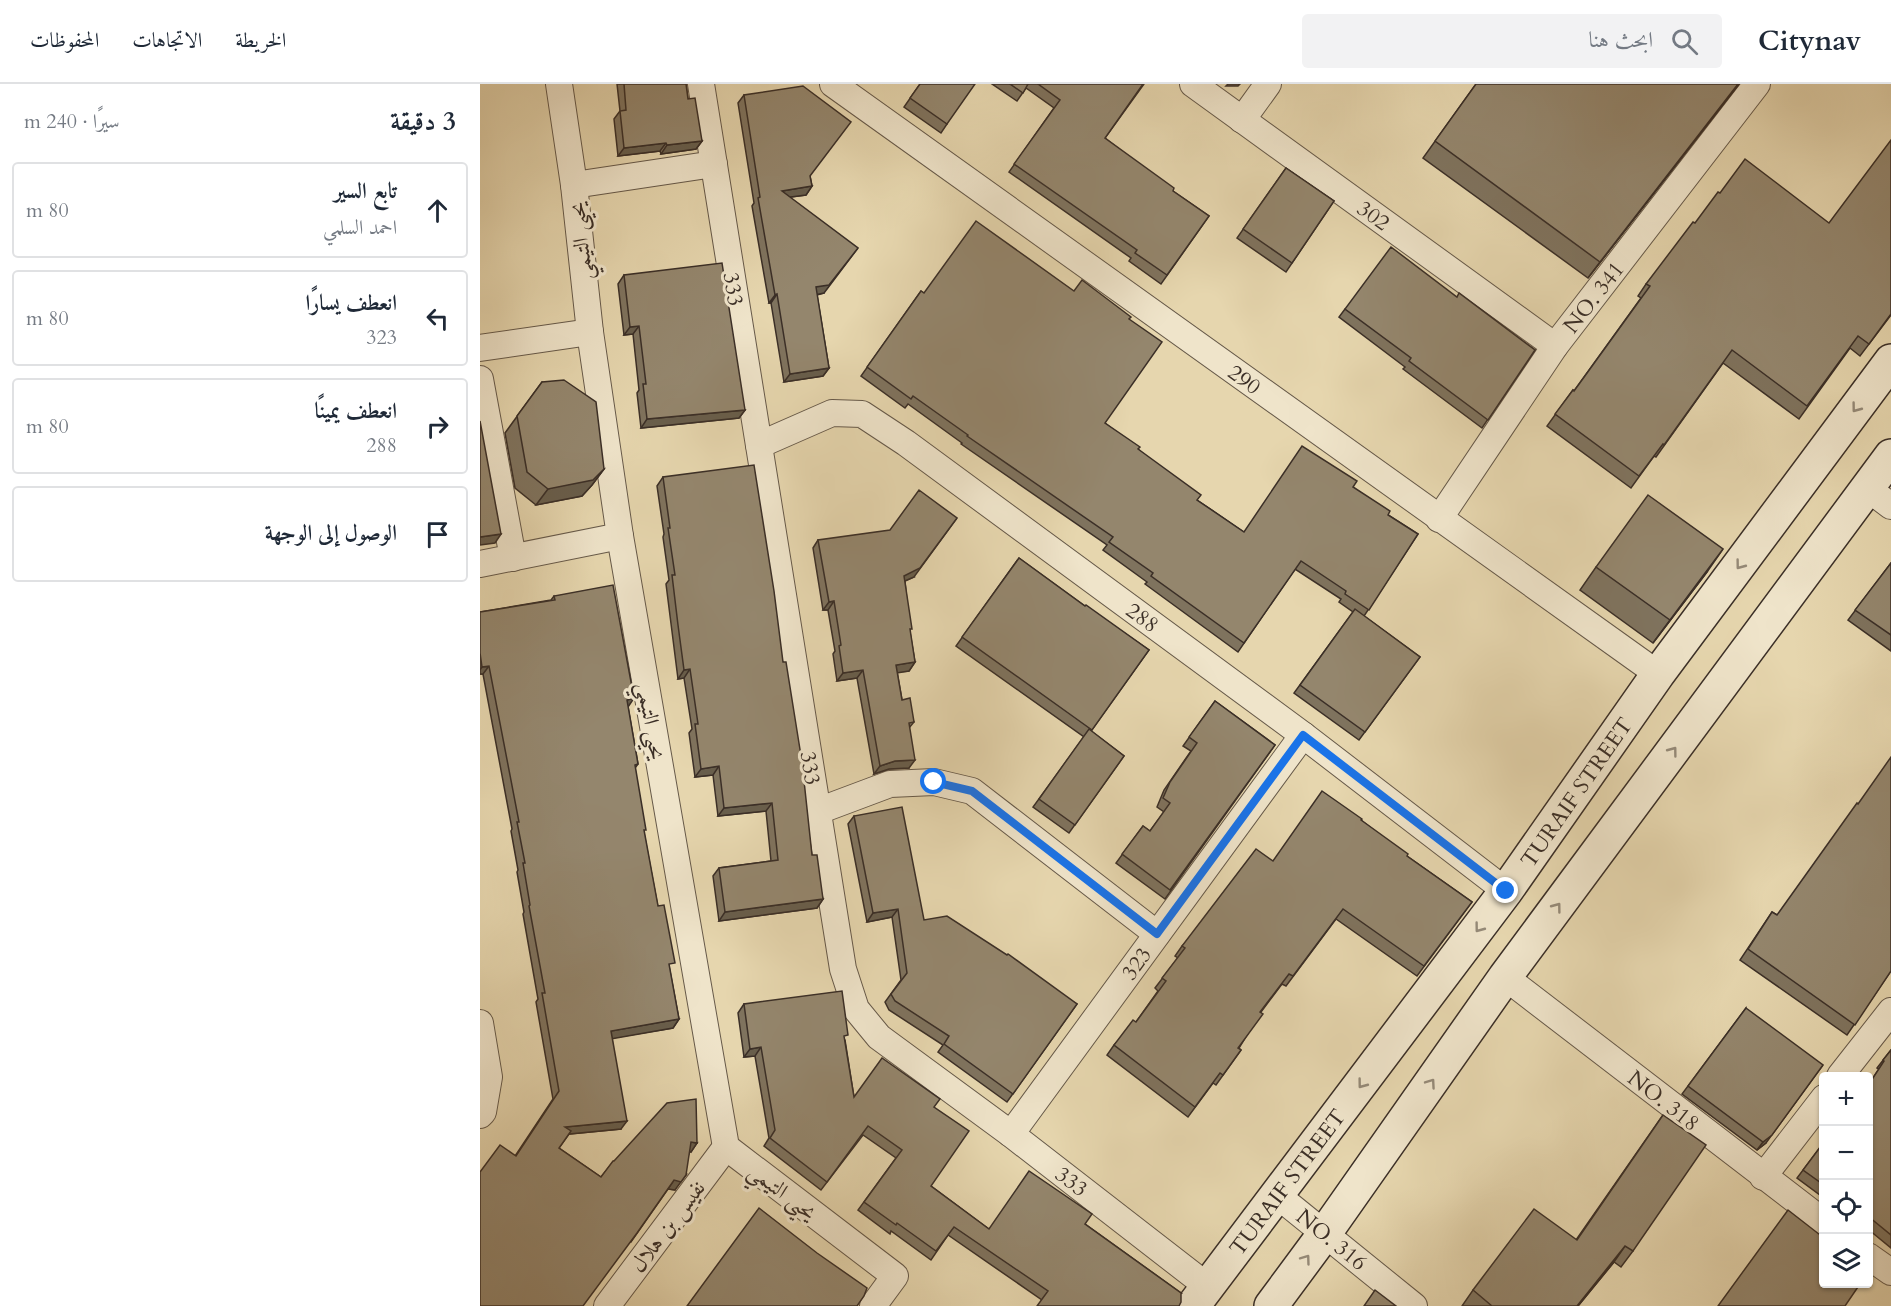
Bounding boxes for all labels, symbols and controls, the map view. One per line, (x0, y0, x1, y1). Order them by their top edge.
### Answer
search box (1302, 14, 1722, 68)
text: Citynav (1758, 22, 1861, 60)
text: ابحث هنا (1589, 25, 1653, 55)
icon: search (1668, 25, 1701, 58)
text: المحفوظات (30, 26, 99, 55)
text: الاتجاهات (132, 26, 202, 55)
text: الخريطة (235, 26, 286, 55)
text: 3 دقيقة (390, 104, 456, 139)
text: سيرًا · 240 m (24, 108, 120, 135)
text: تابع السير (334, 176, 397, 206)
icon: ahead (421, 194, 454, 227)
street label: 302 (1351, 194, 1396, 238)
text: 80 m (26, 197, 69, 224)
street label: يحيى التيمي (562, 200, 605, 281)
text: احمد السلمي (323, 214, 397, 241)
street label: NO. 341 (1556, 256, 1631, 340)
street label: 333 (716, 270, 750, 308)
text: انعطف يسارًا (306, 288, 397, 318)
icon: left (421, 302, 454, 335)
text: 80 m (26, 305, 69, 332)
text: 323 (366, 324, 397, 351)
street label: 290 (1222, 358, 1267, 402)
text: انعطف يمينًا (314, 396, 397, 426)
one-way arrow (1852, 402, 1863, 413)
icon: right (421, 410, 454, 443)
text: 80 m (26, 413, 69, 440)
text: 288 (366, 432, 397, 459)
text: الوصول إلى الوجهة (265, 518, 397, 548)
icon: arrive (421, 518, 454, 551)
one-way arrow (1736, 558, 1747, 569)
street label: 288 (1120, 596, 1165, 640)
street label: يحيى التيمي (625, 680, 673, 763)
street label: TURAIF STREET (1514, 712, 1640, 874)
one-way arrow (1665, 746, 1676, 757)
street label: 333 (793, 749, 827, 787)
route start (920, 768, 946, 794)
route end (1492, 877, 1518, 903)
one-way arrow (1549, 903, 1560, 914)
one-way arrow (1475, 921, 1486, 932)
street label: 323 (1115, 941, 1159, 986)
street label: NO. 318 (1621, 1063, 1705, 1138)
map controls (1819, 1072, 1873, 1288)
button: + (1819, 1072, 1873, 1126)
one-way arrow (1358, 1077, 1369, 1088)
one-way arrow (1424, 1078, 1435, 1089)
street label: TURAIF STREET (1223, 1103, 1353, 1262)
button: − (1819, 1126, 1873, 1180)
street label: يحيى التيمي (739, 1156, 823, 1231)
street label: 333 (1049, 1160, 1094, 1204)
street label: نفيس بن هلال (623, 1174, 712, 1279)
button: locate (1819, 1180, 1873, 1234)
street label: NO. 316 (1290, 1202, 1373, 1278)
button: layers (1819, 1234, 1873, 1288)
one-way arrow (1298, 1254, 1309, 1265)

